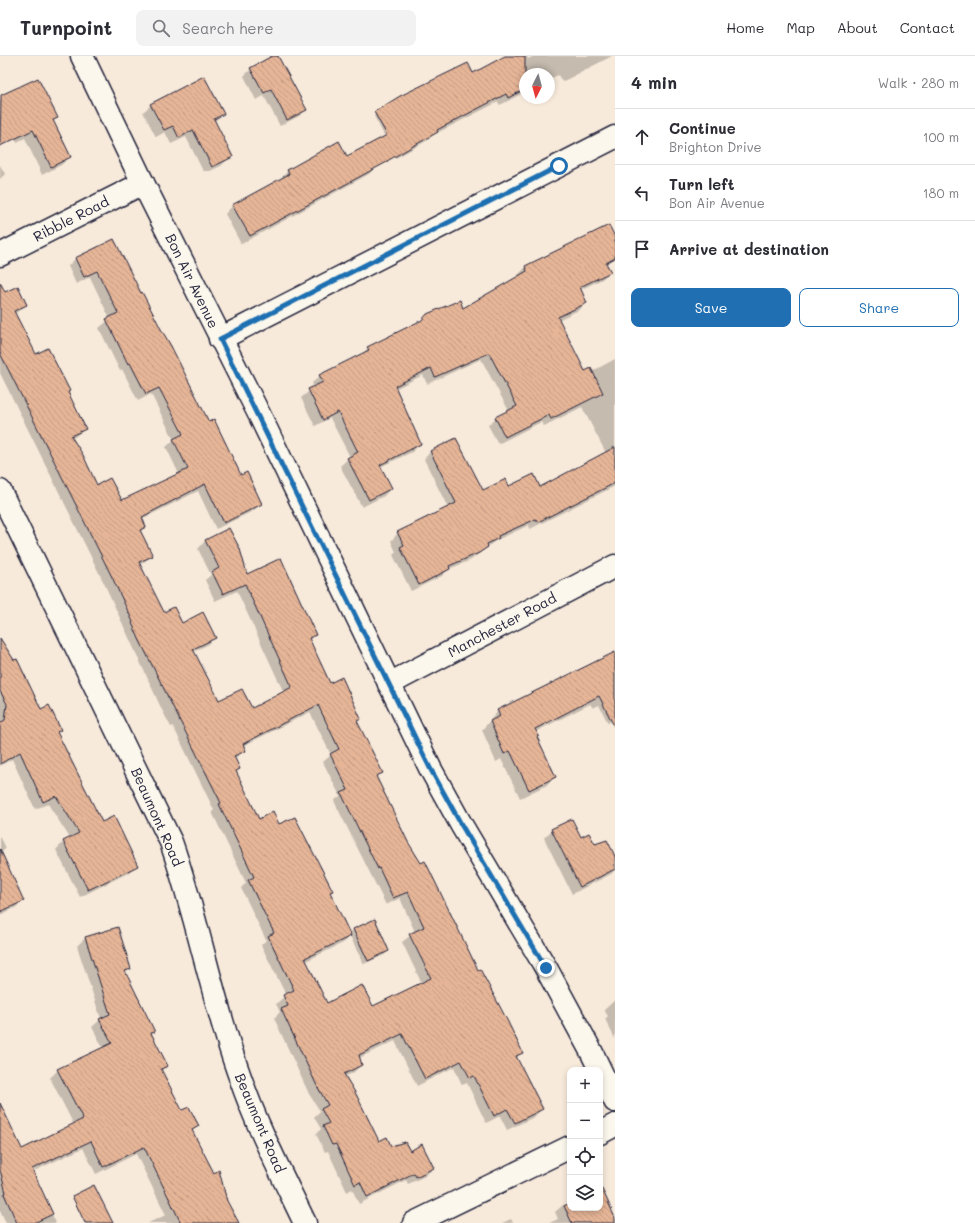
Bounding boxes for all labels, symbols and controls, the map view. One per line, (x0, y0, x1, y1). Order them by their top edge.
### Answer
search box (136, 10, 416, 46)
text: Turnpoint (20, 15, 112, 40)
icon: search (150, 17, 172, 39)
text: Search here (182, 18, 273, 38)
text: Home (726, 18, 764, 37)
text: Map (786, 18, 815, 37)
text: About (837, 18, 878, 37)
text: Contact (900, 18, 955, 37)
north arrow (519, 68, 555, 104)
text: 4 min (631, 71, 677, 93)
text: Walk · 280 m (878, 74, 959, 91)
text: Continue (669, 118, 736, 138)
icon: ahead (631, 126, 653, 148)
text: 100 m (923, 128, 959, 145)
text: Brighton Drive (669, 138, 762, 155)
route start (550, 157, 568, 175)
text: Turn left (669, 174, 734, 194)
icon: left (631, 182, 653, 204)
text: 180 m (923, 184, 959, 201)
street label: Ribble Road (30, 191, 112, 246)
text: Bon Air Avenue (669, 194, 765, 211)
street label: Bon Air Avenue (161, 230, 224, 331)
icon: arrive (631, 238, 653, 260)
text: Arrive at destination (669, 239, 829, 259)
button: Save (631, 288, 791, 327)
button: Share (799, 288, 959, 327)
street label: Manchester Road (444, 588, 560, 661)
street label: Beaumont Road (127, 764, 188, 869)
route end (537, 959, 555, 977)
map controls (567, 1067, 603, 1211)
button: + (567, 1067, 603, 1103)
street label: Beaumont Road (231, 1070, 290, 1176)
button: − (567, 1103, 603, 1139)
button: locate (567, 1139, 603, 1175)
button: layers (567, 1175, 603, 1211)

